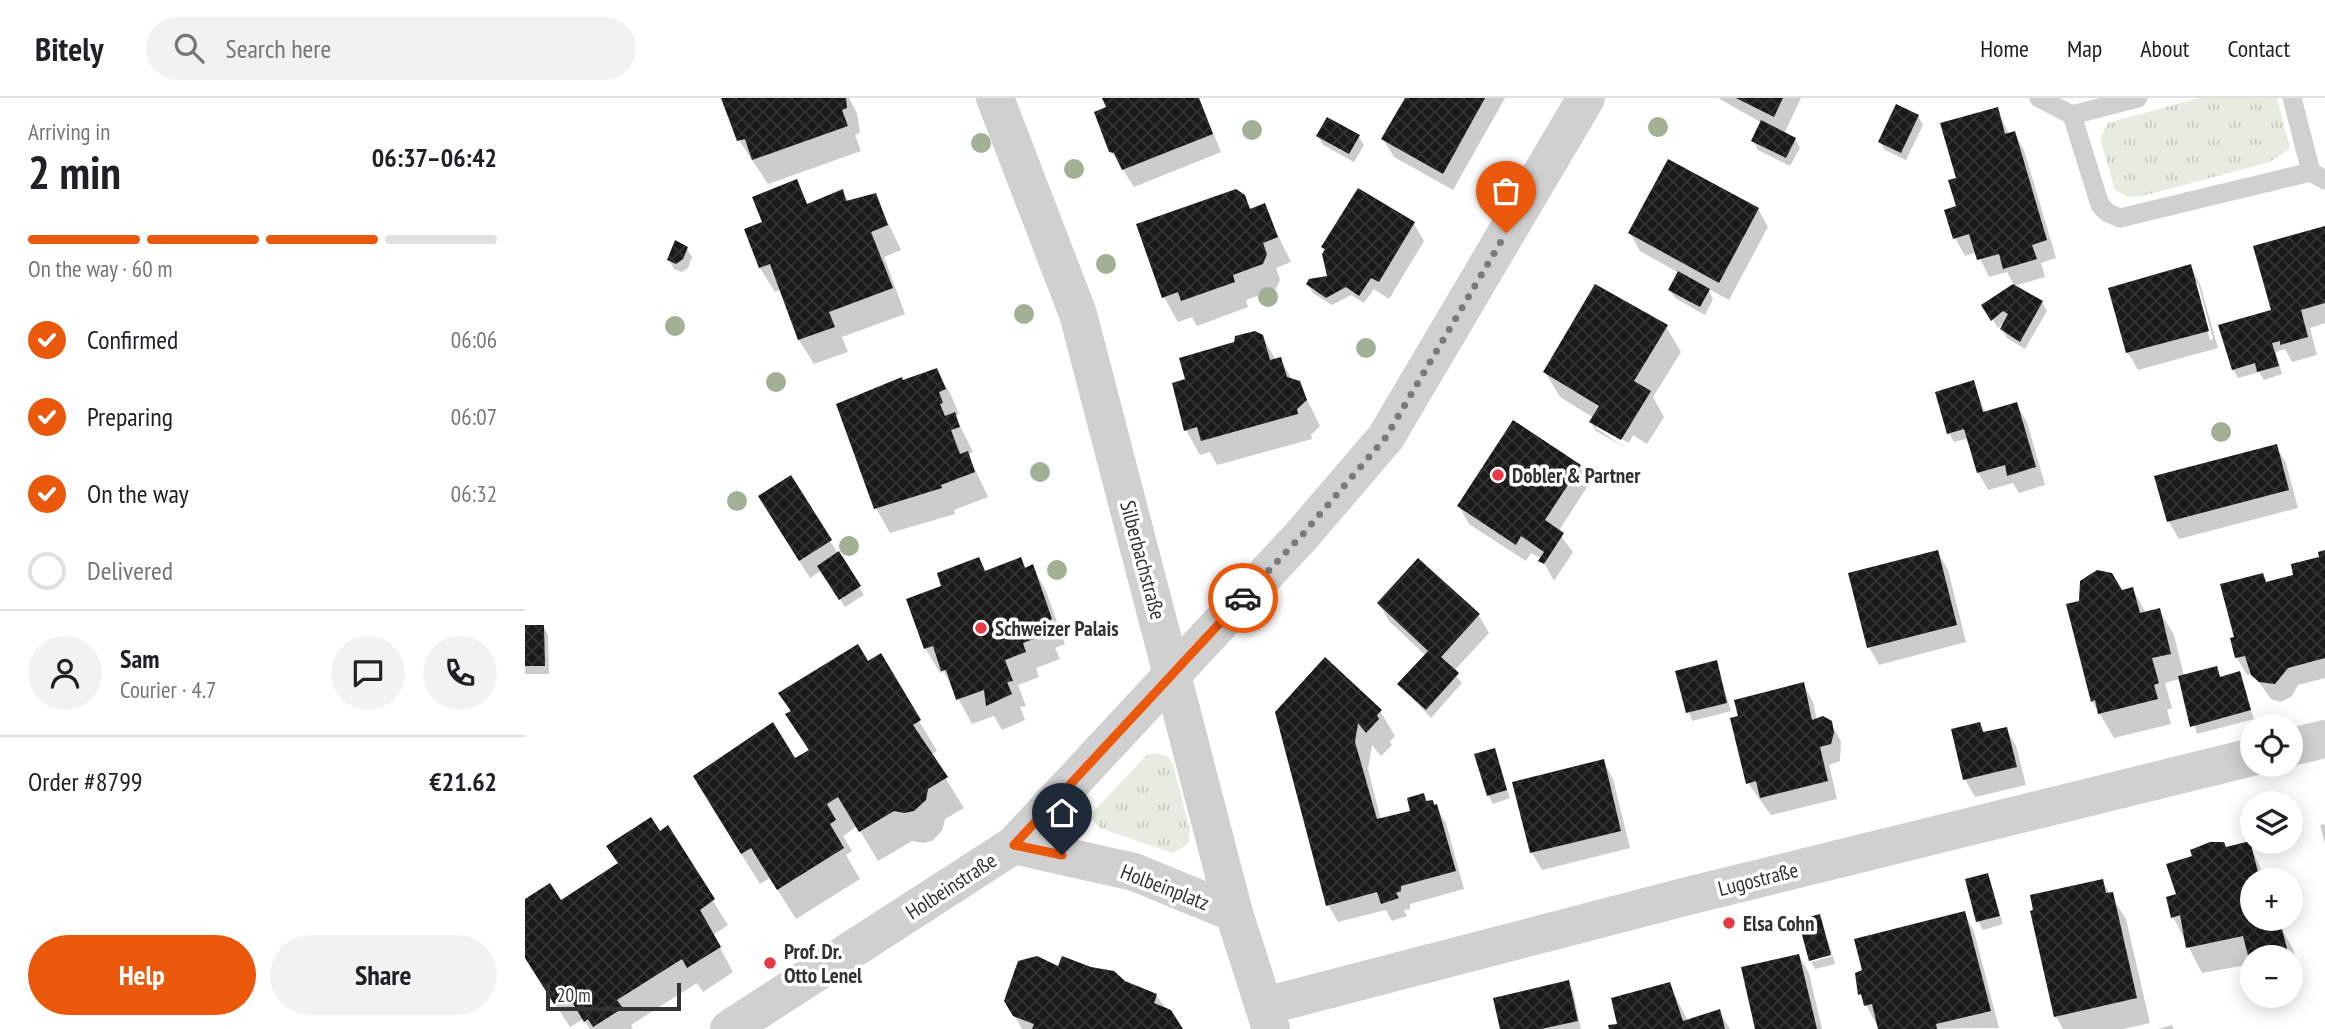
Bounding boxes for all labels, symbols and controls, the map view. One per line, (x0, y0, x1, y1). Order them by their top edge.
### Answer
search box (146, 17, 636, 80)
text: Bitely (35, 27, 104, 70)
icon: search (170, 29, 208, 67)
text: Search here (226, 32, 331, 65)
text: Home (1980, 33, 2029, 64)
text: Map (2067, 33, 2102, 64)
text: About (2140, 33, 2189, 64)
text: Contact (2227, 33, 2290, 64)
text: Arriving in (28, 117, 110, 146)
text: 06:37–06:42 (372, 141, 497, 174)
text: 2 min (28, 142, 121, 202)
pin (1476, 161, 1536, 233)
icon: bag (1487, 172, 1525, 210)
text: On the way · 60 m (28, 254, 172, 283)
icon: check (28, 321, 66, 359)
text: Confirmed (87, 323, 178, 356)
text: 06:06 (451, 325, 497, 354)
icon: check (28, 398, 66, 436)
text: Preparing (87, 400, 173, 433)
text: 06:07 (451, 402, 497, 431)
place label: Dobler & Partner (1512, 462, 1641, 489)
marker: Dobler & Partner (1490, 467, 1506, 483)
icon: check (28, 475, 66, 513)
text: On the way (87, 477, 189, 510)
text: 06:32 (451, 479, 497, 508)
street label: Silberbachstraße (1114, 498, 1172, 622)
text: Delivered (87, 554, 173, 587)
courier (1208, 563, 1278, 633)
icon: car (1224, 579, 1262, 617)
place label: Schweizer Palais (995, 615, 1118, 642)
marker: Schweizer Palais (973, 620, 989, 636)
button: person (28, 636, 102, 710)
button: chat (331, 636, 405, 710)
button: phone (423, 636, 497, 710)
text: Sam (120, 642, 159, 675)
text: Courier · 4.7 (120, 675, 216, 704)
map controls (2240, 714, 2303, 1008)
button: locate (2240, 714, 2303, 777)
text: Order #8799 (28, 765, 143, 798)
text: €21.62 (429, 765, 497, 798)
pin (1032, 783, 1092, 855)
button: layers (2240, 791, 2303, 854)
icon: home (1043, 794, 1081, 832)
street label: Holbeinstraße (901, 847, 1001, 925)
street label: Lugostraße (1715, 856, 1801, 902)
street label: Holbeinplatz (1117, 858, 1213, 916)
button: + (2240, 868, 2303, 931)
place label: Elsa Cohn (1743, 910, 1814, 937)
marker: Elsa Cohn (1721, 915, 1737, 931)
button: Help (28, 935, 256, 1015)
button: Share (270, 935, 497, 1015)
place label: Prof. Dr. Otto Lenel (784, 938, 863, 989)
button: − (2240, 945, 2303, 1008)
marker: Prof. Dr. Otto Lenel (762, 955, 778, 971)
scale bar (546, 980, 681, 1012)
text: 20 m (557, 983, 591, 1007)

